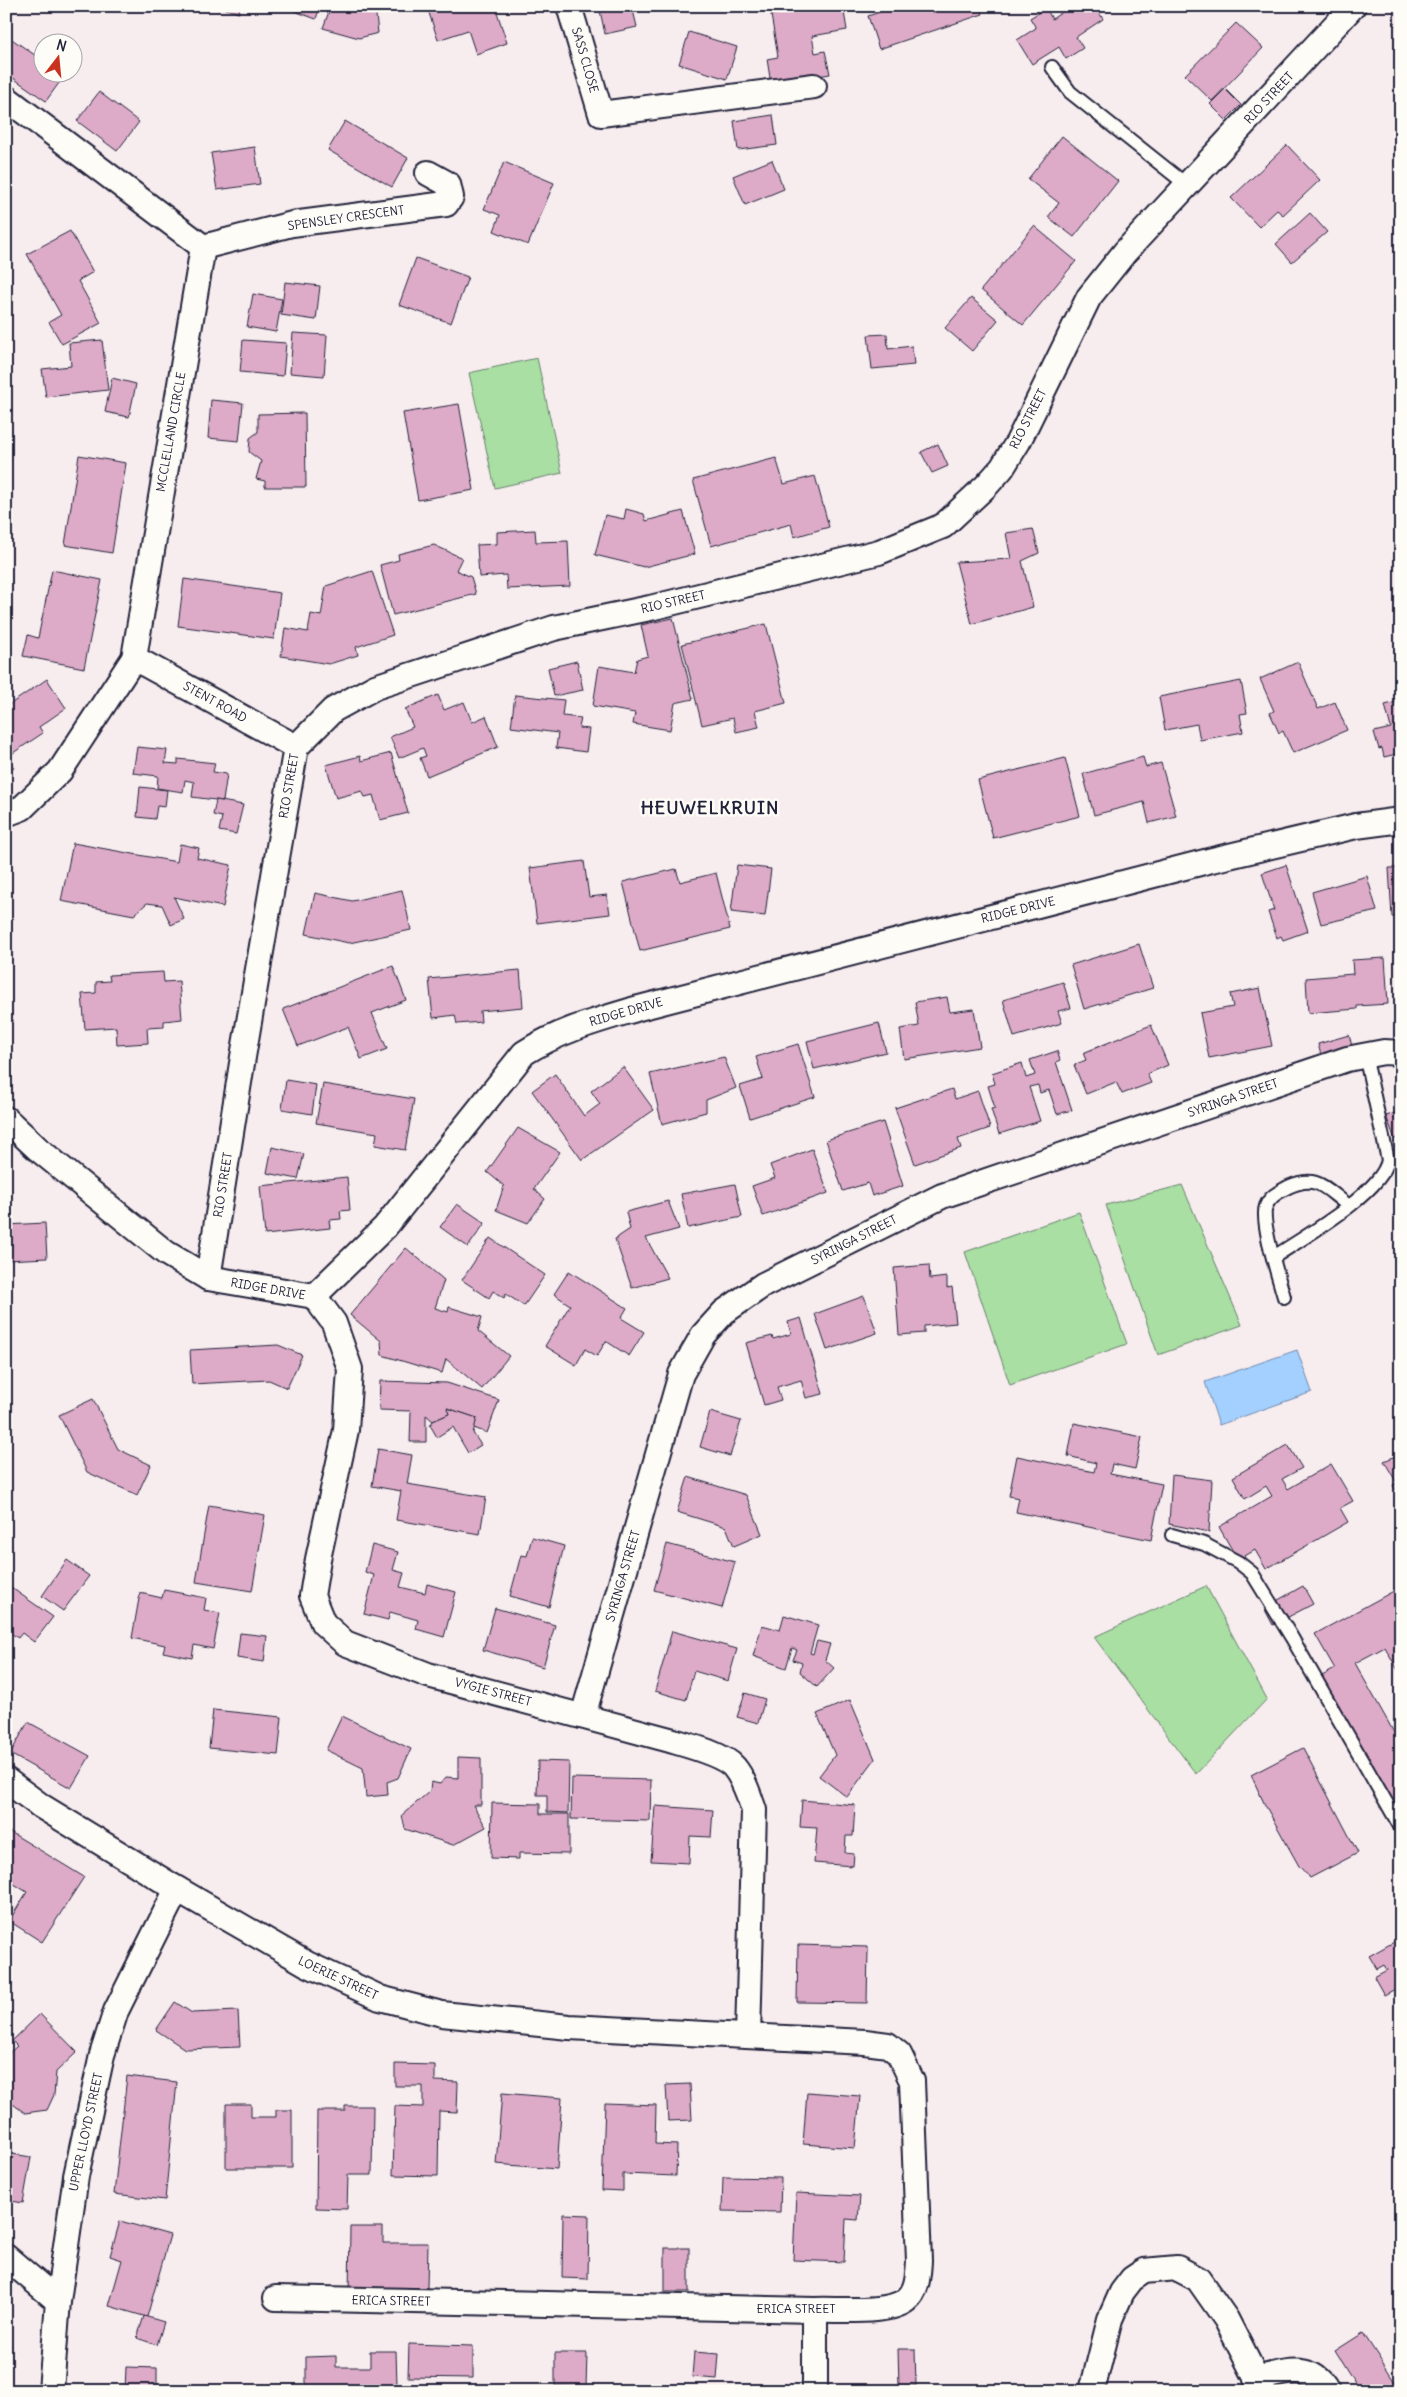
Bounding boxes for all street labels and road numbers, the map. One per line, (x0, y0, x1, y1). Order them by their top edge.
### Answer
street label: SASS CLOSE (569, 25, 602, 94)
street label: RIO STREET (1241, 69, 1297, 127)
street label: SPENSLEY CRESCENT (287, 202, 405, 233)
street label: MCCLELLAND CIRCLE (153, 371, 188, 493)
street label: RIO STREET (1006, 386, 1049, 451)
street label: RIO STREET (639, 587, 707, 616)
street label: STENT ROAD (181, 678, 250, 725)
street label: RIO STREET (275, 752, 302, 820)
street label: RIDGE DRIVE (979, 893, 1057, 926)
street label: RIDGE DRIVE (587, 994, 664, 1029)
street label: SYRINGA STREET (1186, 1075, 1280, 1120)
street label: RIO STREET (210, 1151, 235, 1219)
street label: SYRINGA STREET (808, 1211, 899, 1268)
street label: RIDGE DRIVE (229, 1275, 307, 1302)
street label: SYRINGA STREET (602, 1528, 643, 1623)
street label: VYGIE STREET (453, 1674, 533, 1709)
street label: LOERIE STREET (296, 1953, 380, 2003)
street label: UPPER LLOYD STREET (66, 2071, 105, 2193)
street label: ERICA STREET (351, 2292, 431, 2309)
street label: ERICA STREET (756, 2301, 836, 2316)

